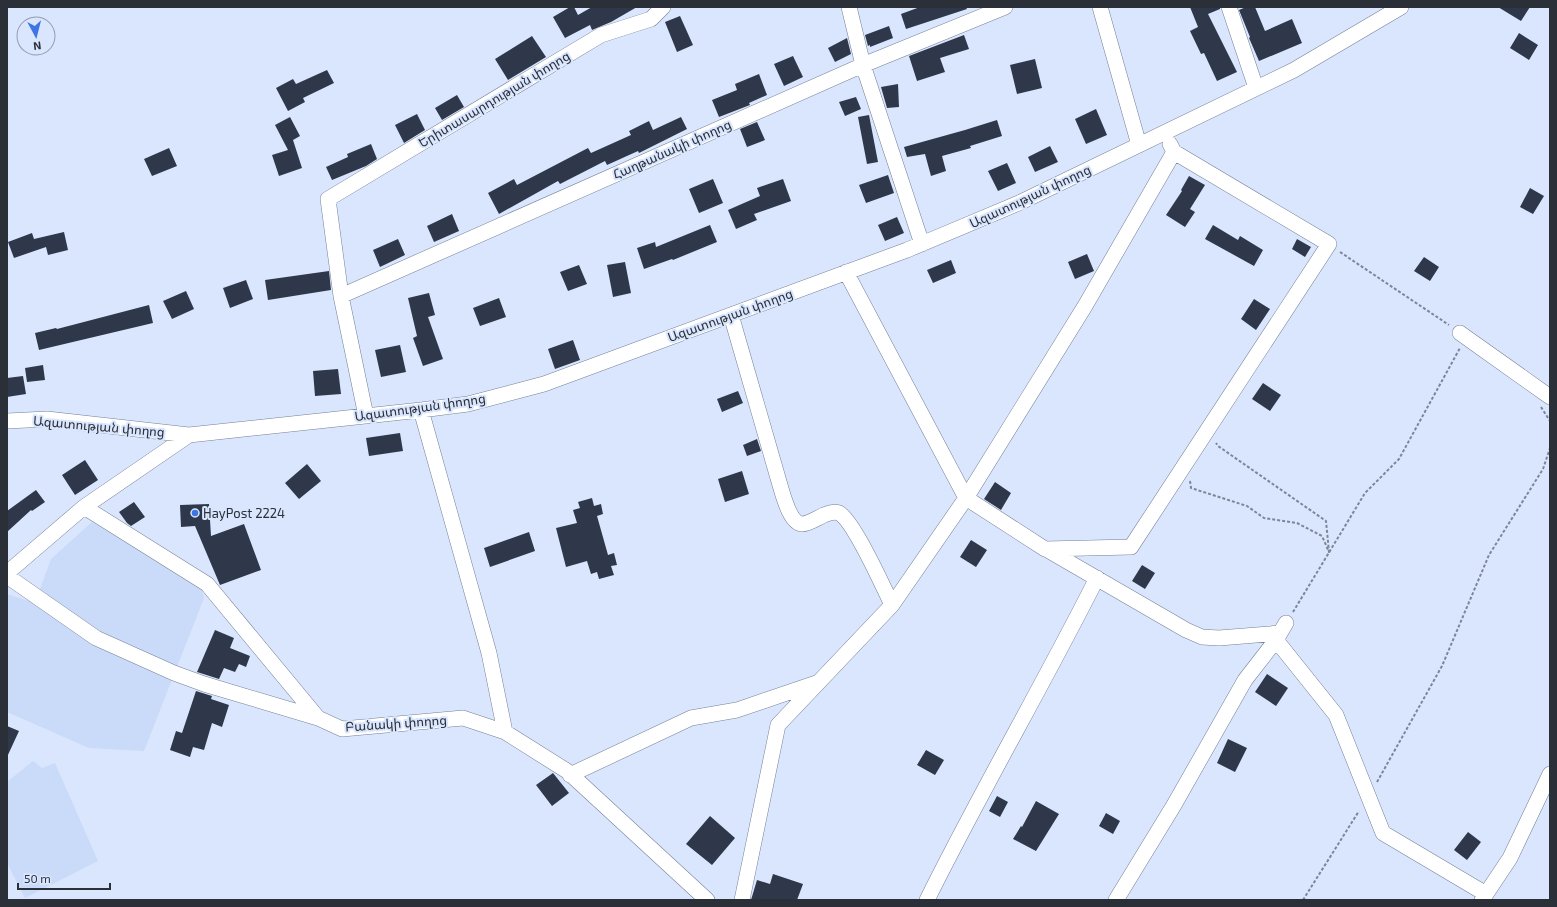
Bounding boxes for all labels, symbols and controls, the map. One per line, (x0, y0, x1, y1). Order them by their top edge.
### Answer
north arrow (16, 16, 56, 56)
text: N (32, 39, 42, 53)
street label: Երիտասարդության փողոց (415, 47, 573, 151)
street label: Հաղթանակի փողոց (610, 116, 734, 182)
street label: Ազատության փողոց (967, 161, 1093, 231)
street label: Ազատության փողոց (665, 285, 795, 345)
street label: Ազատության փողոց (353, 390, 487, 424)
street label: Ազատության փողոց (33, 412, 165, 440)
place label: HayPost 2224 (203, 505, 285, 521)
marker: HayPost 2224 (190, 508, 200, 518)
street label: Բանակի փողոց (345, 711, 447, 735)
scale bar (18, 865, 110, 891)
text: 50 m (24, 871, 51, 885)

